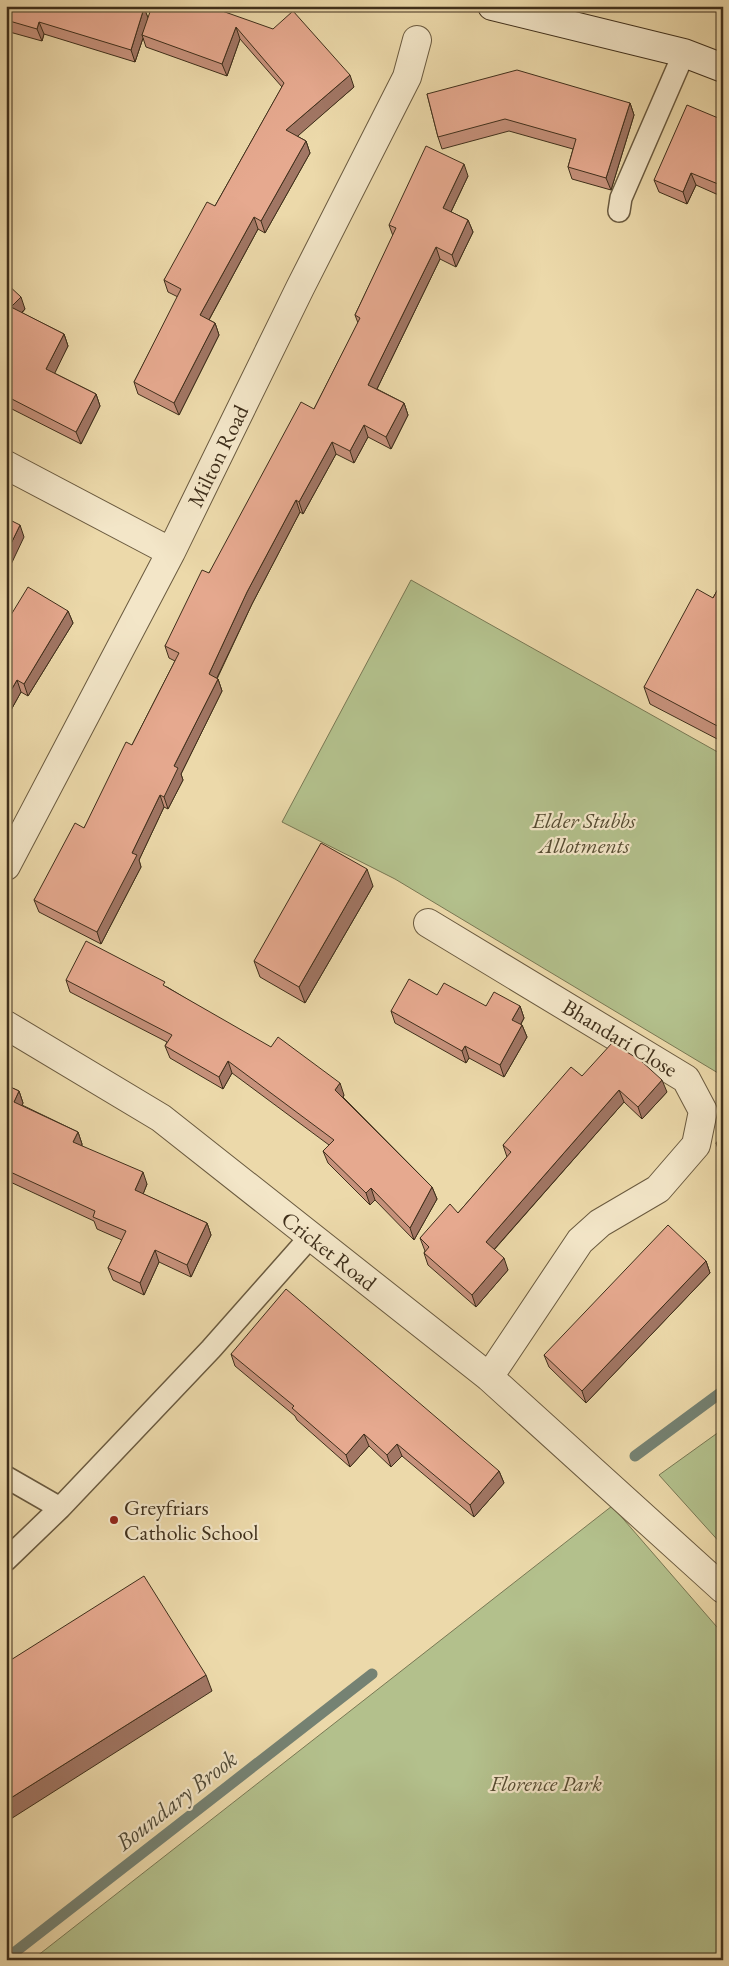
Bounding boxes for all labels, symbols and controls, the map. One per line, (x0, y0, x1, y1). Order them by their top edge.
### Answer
street label: Milton Road (181, 399, 256, 512)
park label: Elder Stubbs Allotments (531, 806, 637, 860)
street label: Bhandari Close (557, 992, 683, 1084)
street label: Cricket Road (275, 1205, 383, 1298)
place label: Greyfriars Catholic School (124, 1493, 258, 1547)
marker: Greyfriars Catholic School (108, 1514, 120, 1526)
water label: Boundary Brook (108, 1743, 243, 1858)
park label: Florence Park (489, 1769, 602, 1798)

